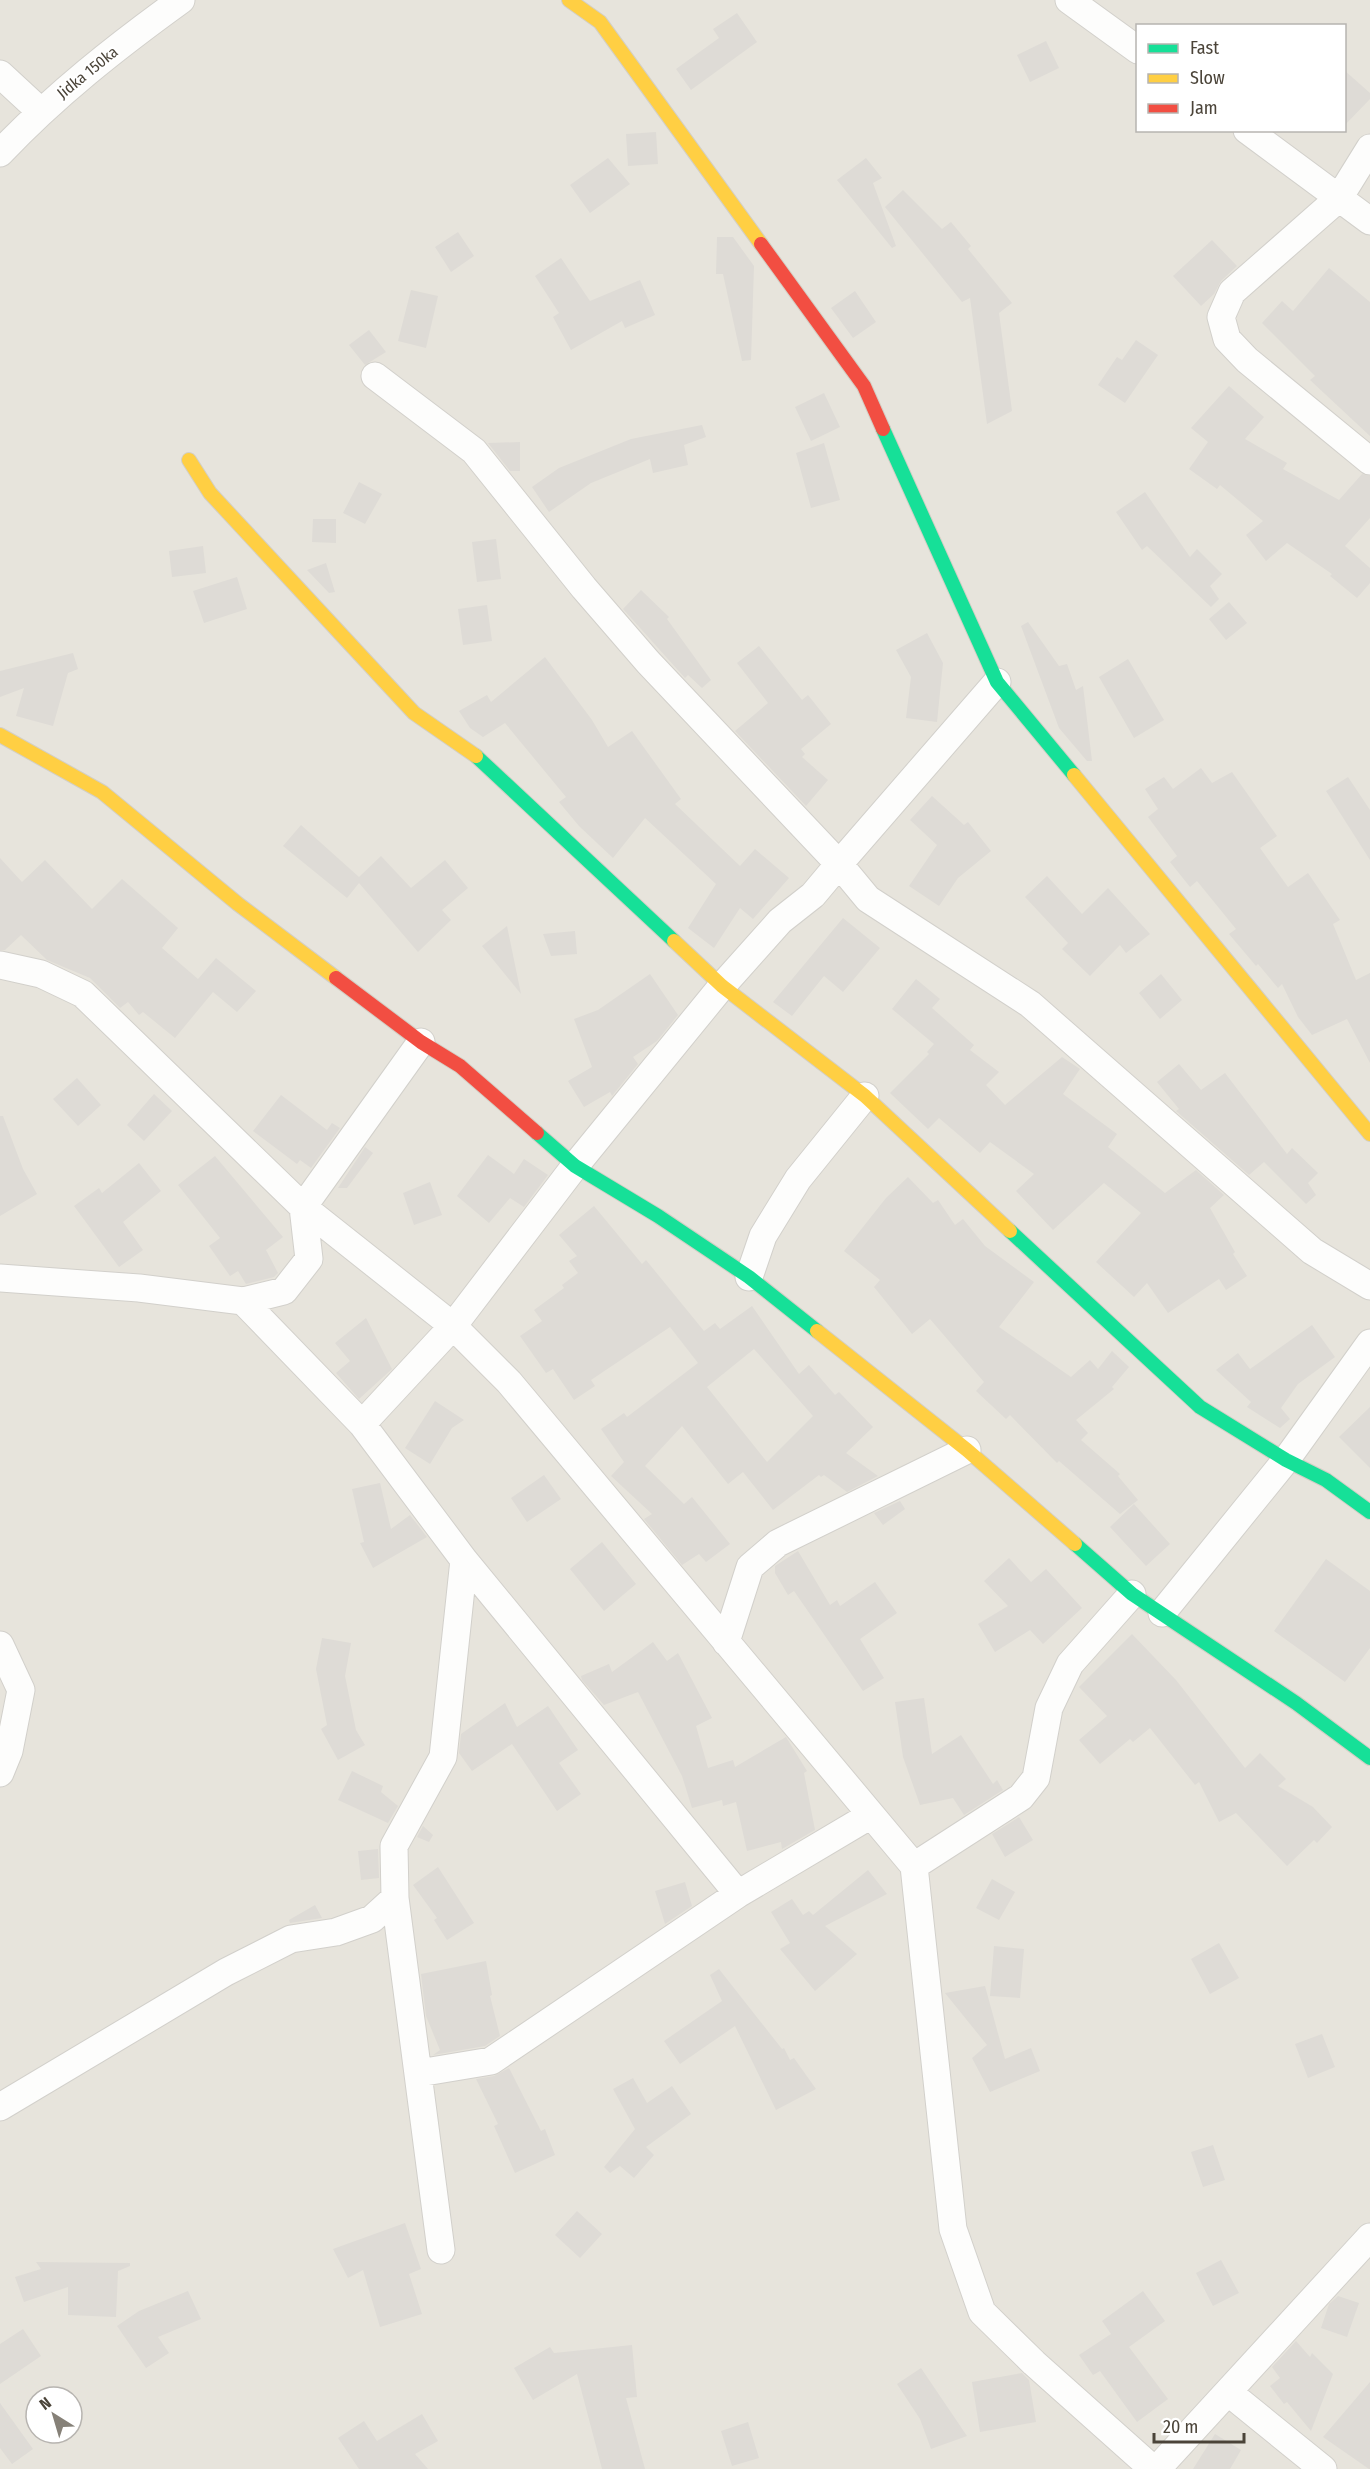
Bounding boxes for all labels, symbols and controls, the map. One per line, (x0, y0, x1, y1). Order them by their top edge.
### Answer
legend (1136, 24, 1346, 132)
text: Fast (1190, 37, 1219, 59)
street label: Jidka 150ka (53, 42, 122, 103)
text: Slow (1190, 67, 1225, 89)
text: Jam (1190, 97, 1218, 119)
north arrow (24, 2385, 84, 2445)
text: N (36, 2393, 55, 2414)
scale bar (1154, 2406, 1244, 2444)
text: 20 m (1163, 2416, 1198, 2438)

